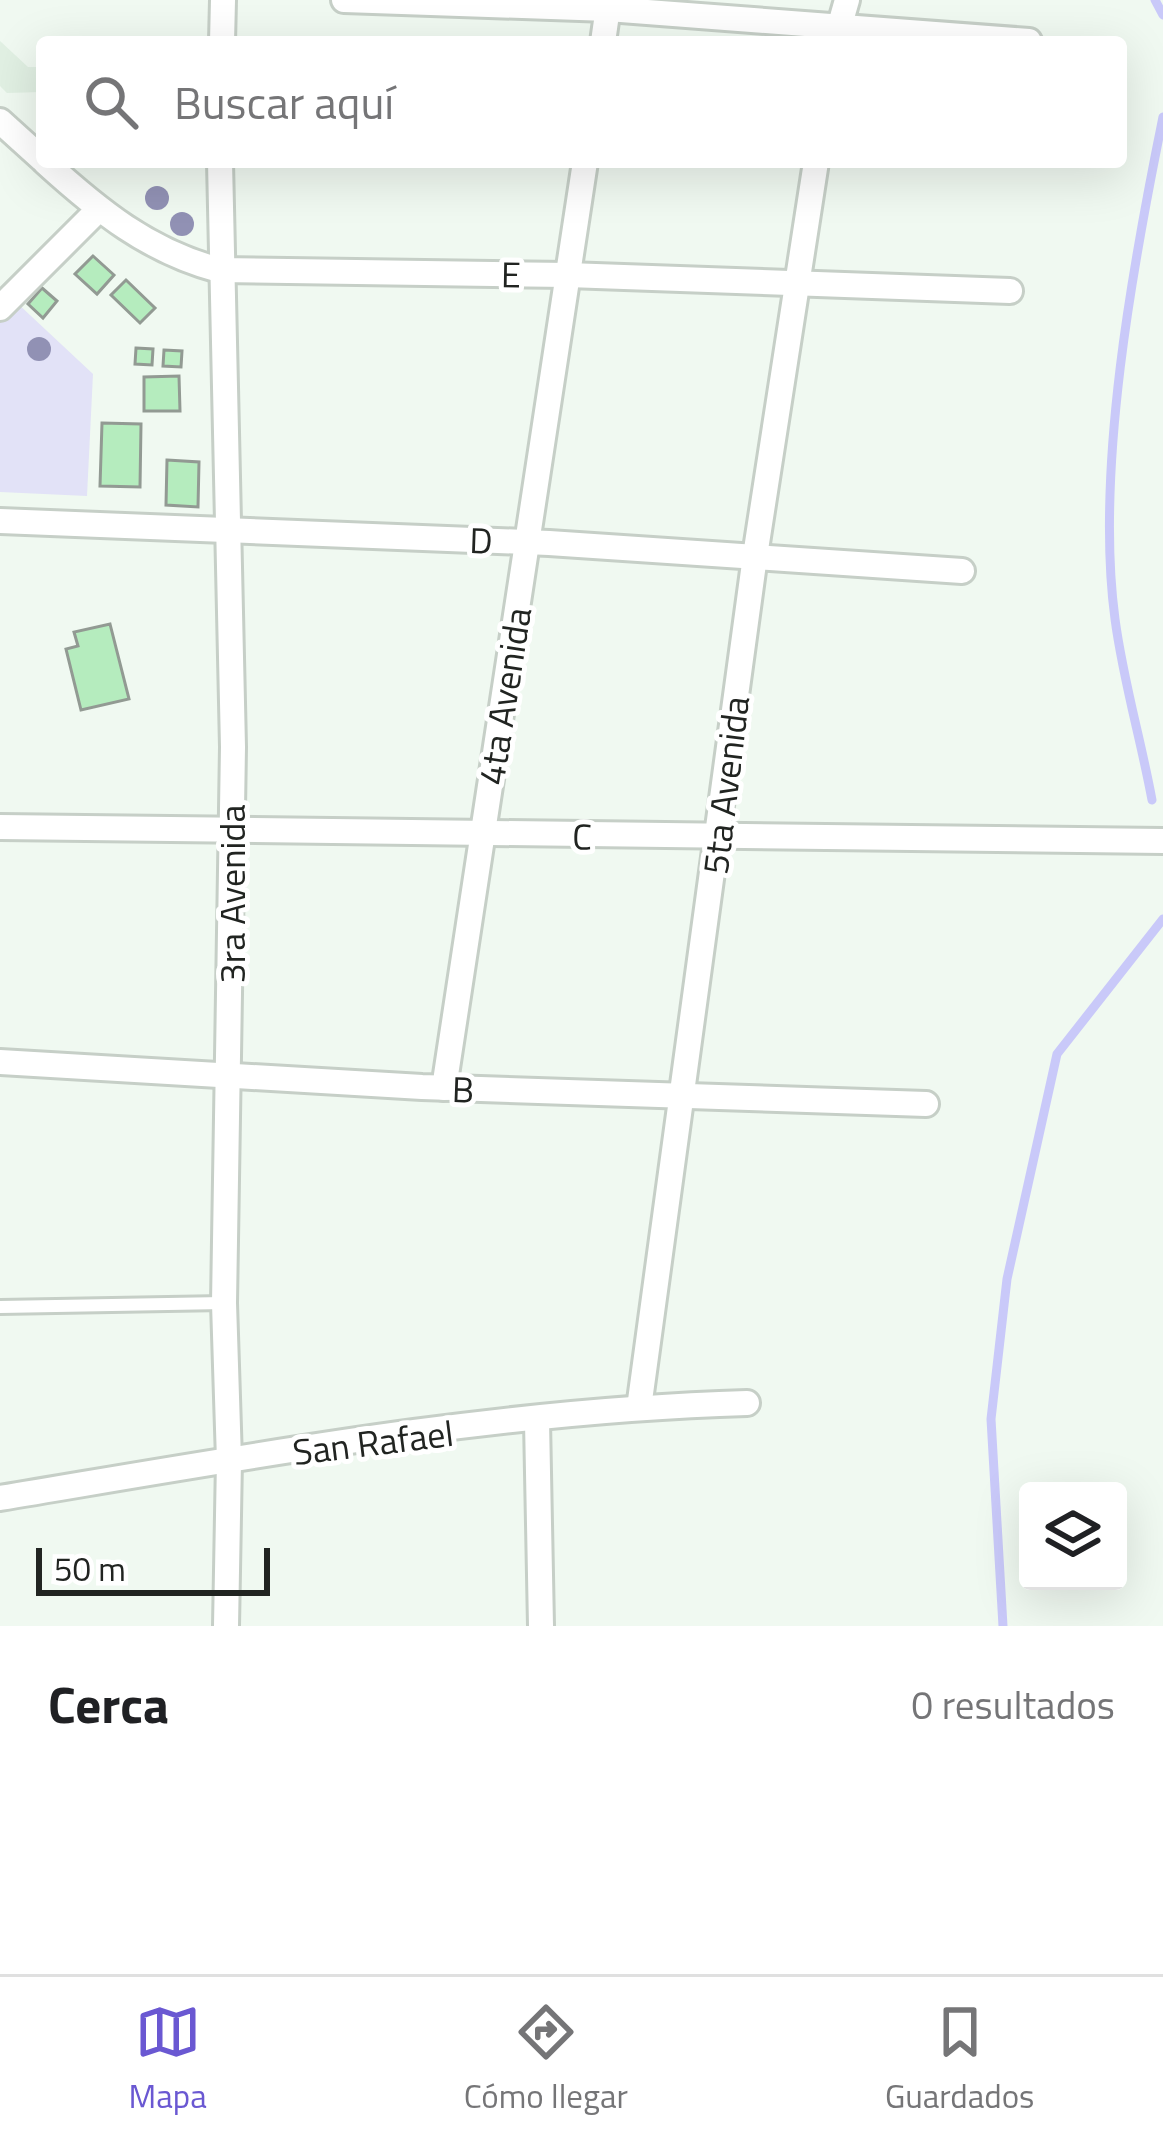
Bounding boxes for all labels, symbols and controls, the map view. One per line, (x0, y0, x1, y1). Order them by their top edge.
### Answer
search box (36, 36, 1127, 168)
text: Buscar aquí (174, 68, 394, 136)
icon: search (78, 69, 144, 135)
street label: E (501, 246, 521, 302)
street label: D (468, 512, 494, 568)
street label: 4ta Avenida (463, 603, 545, 789)
street label: 5ta Avenida (687, 693, 763, 877)
street label: 3ra Avenida (204, 805, 259, 983)
street label: C (572, 808, 592, 864)
street label: B (451, 1061, 475, 1117)
street label: San Rafael (290, 1405, 456, 1479)
map controls (1019, 1482, 1127, 1590)
button: layers (1019, 1482, 1127, 1590)
scale bar (36, 1542, 270, 1595)
text: 50 m (54, 1544, 126, 1594)
text: Cerca (48, 1665, 169, 1743)
text: 0 resultados (911, 1675, 1115, 1734)
tab: Mapa (129, 1999, 207, 2121)
tab: Cómo llegar (464, 1999, 628, 2121)
tab: Guardados (885, 1999, 1034, 2121)

